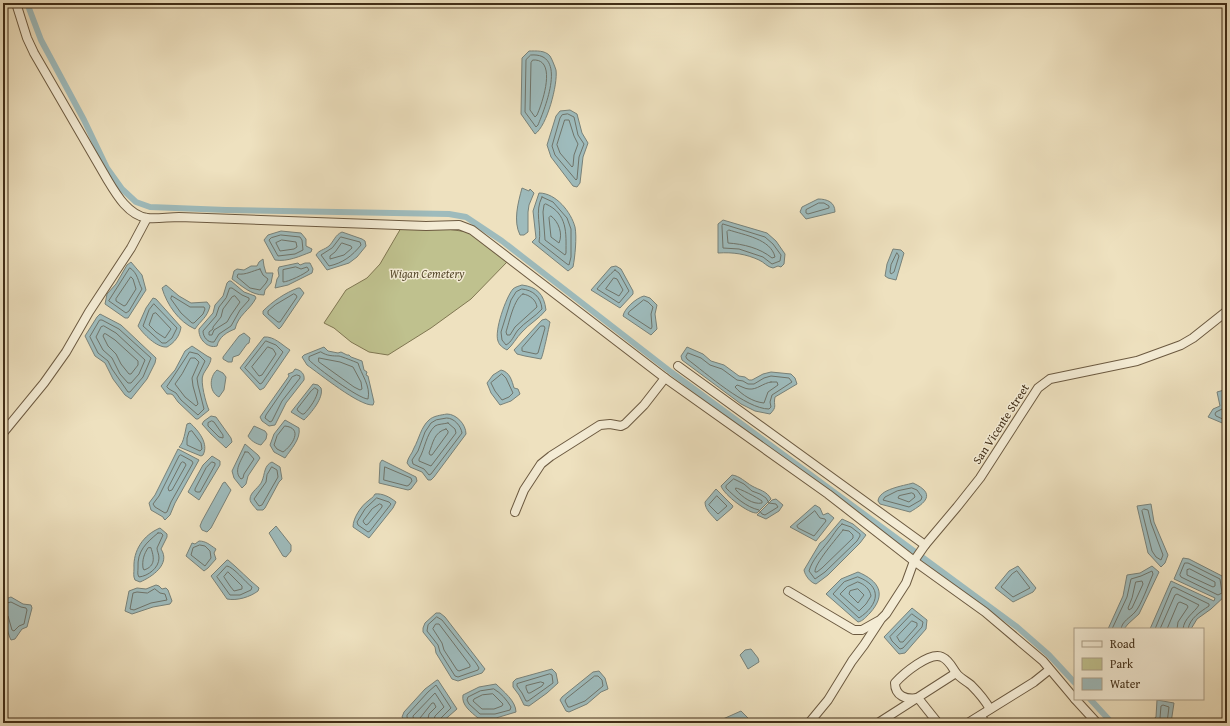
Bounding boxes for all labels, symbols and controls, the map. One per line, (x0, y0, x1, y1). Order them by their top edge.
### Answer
park label: Wigan Cemetery (390, 265, 465, 282)
street label: San Vicente Street (968, 380, 1033, 467)
legend (1074, 628, 1204, 700)
text: Road (1110, 635, 1136, 652)
text: Park (1110, 655, 1134, 672)
text: Water (1110, 675, 1140, 692)

